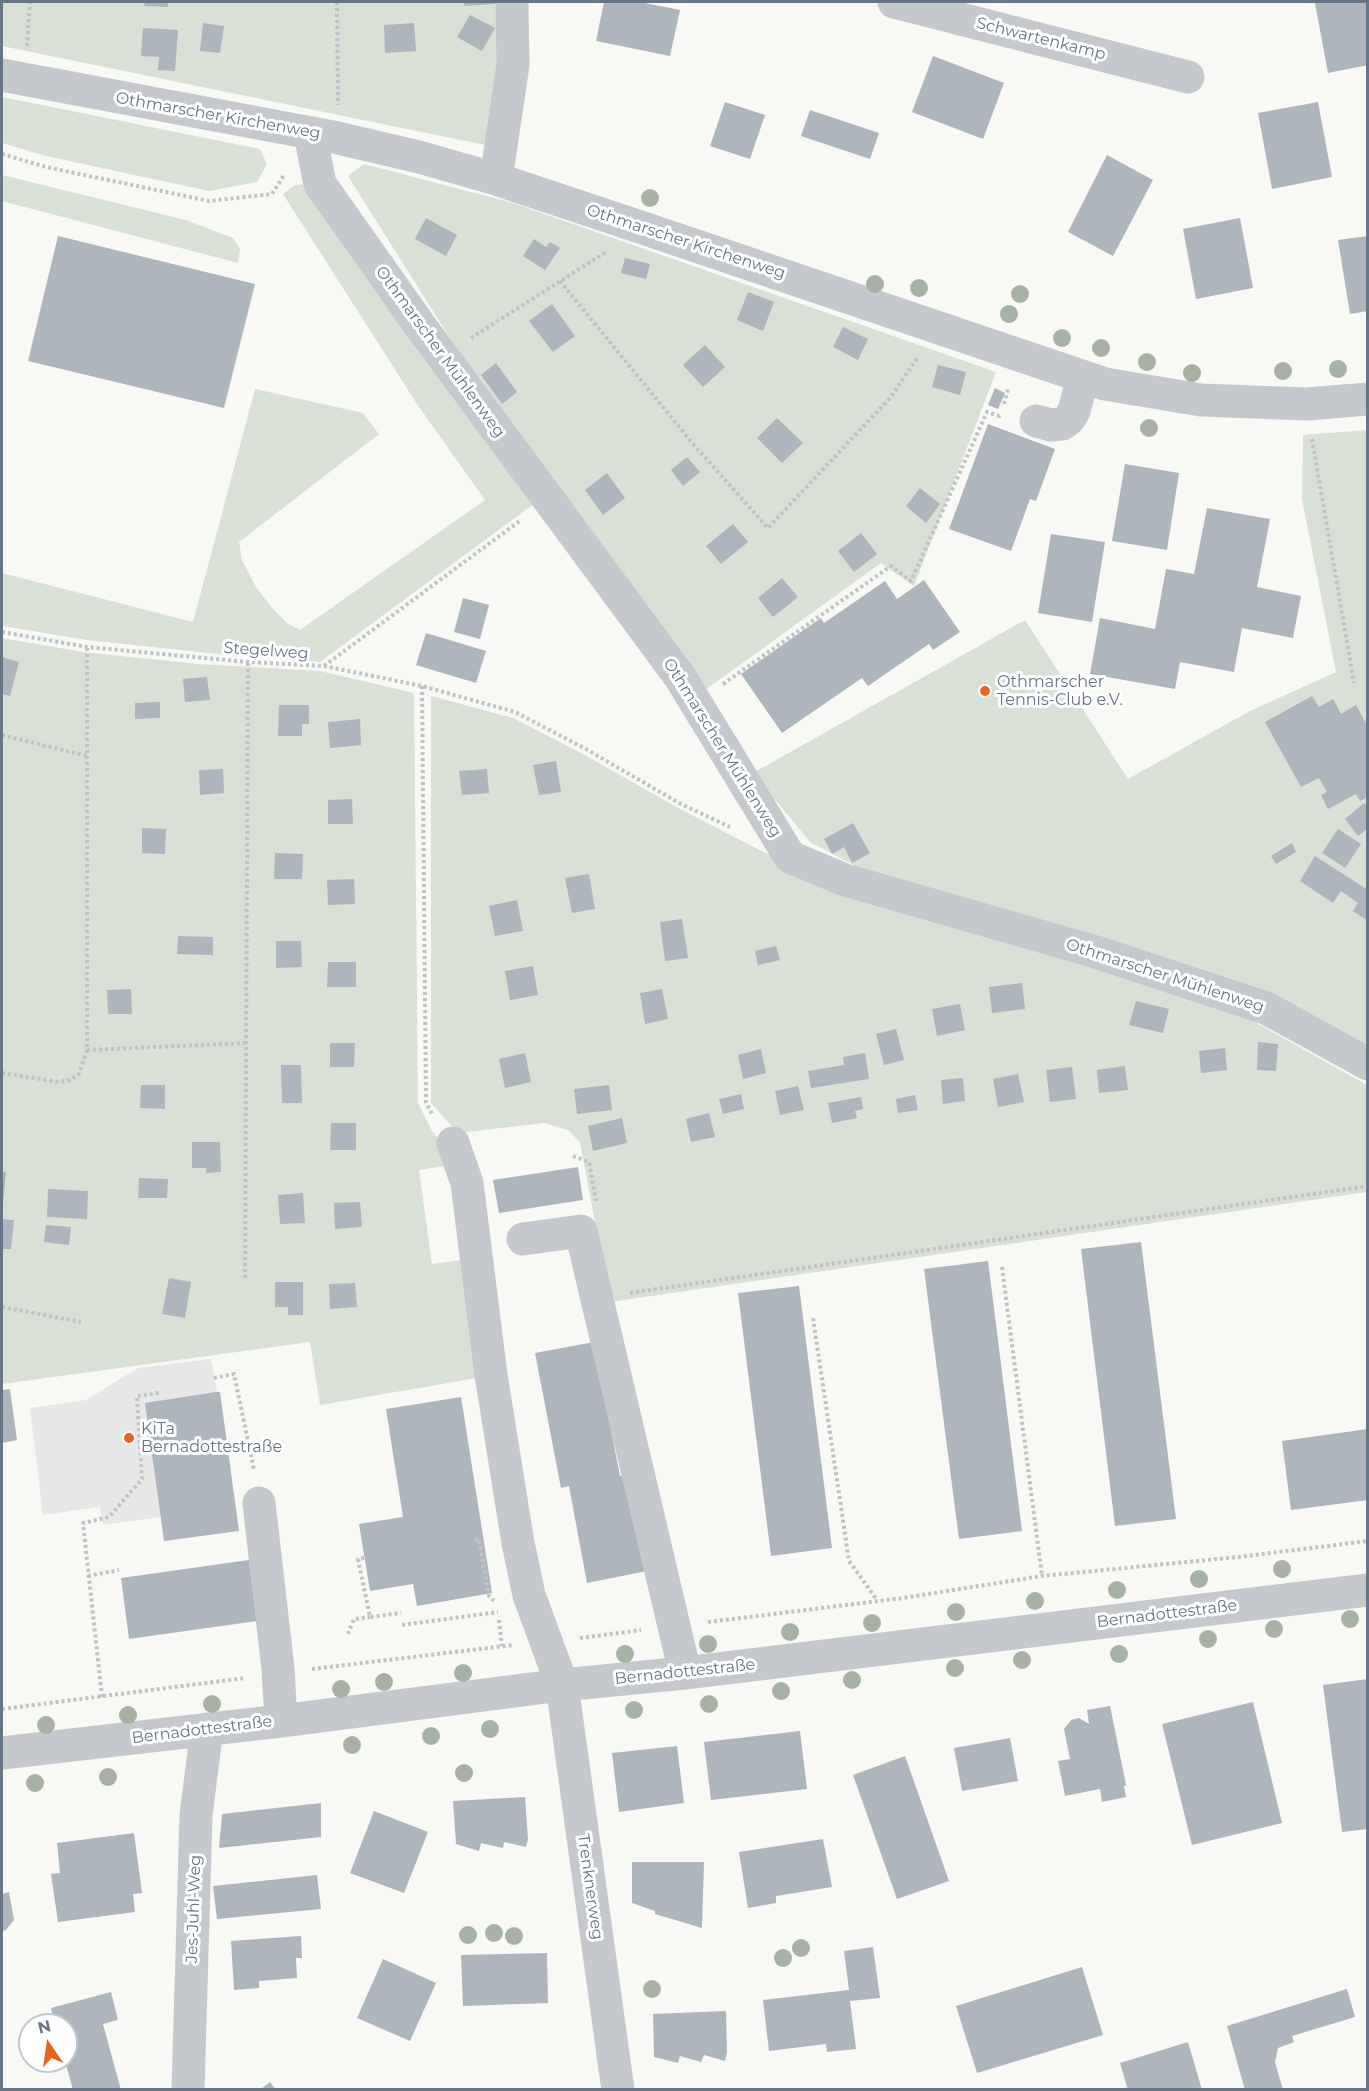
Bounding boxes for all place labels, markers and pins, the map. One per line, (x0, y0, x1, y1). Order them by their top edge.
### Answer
place label: Othmarscher Tennis-Club e.V. (997, 672, 1123, 710)
marker: Othmarscher Tennis-Club e.V. (978, 684, 992, 698)
place label: KiTa Bernadottestraße (141, 1419, 282, 1457)
marker: KiTa Bernadottestraße (122, 1431, 136, 1445)

